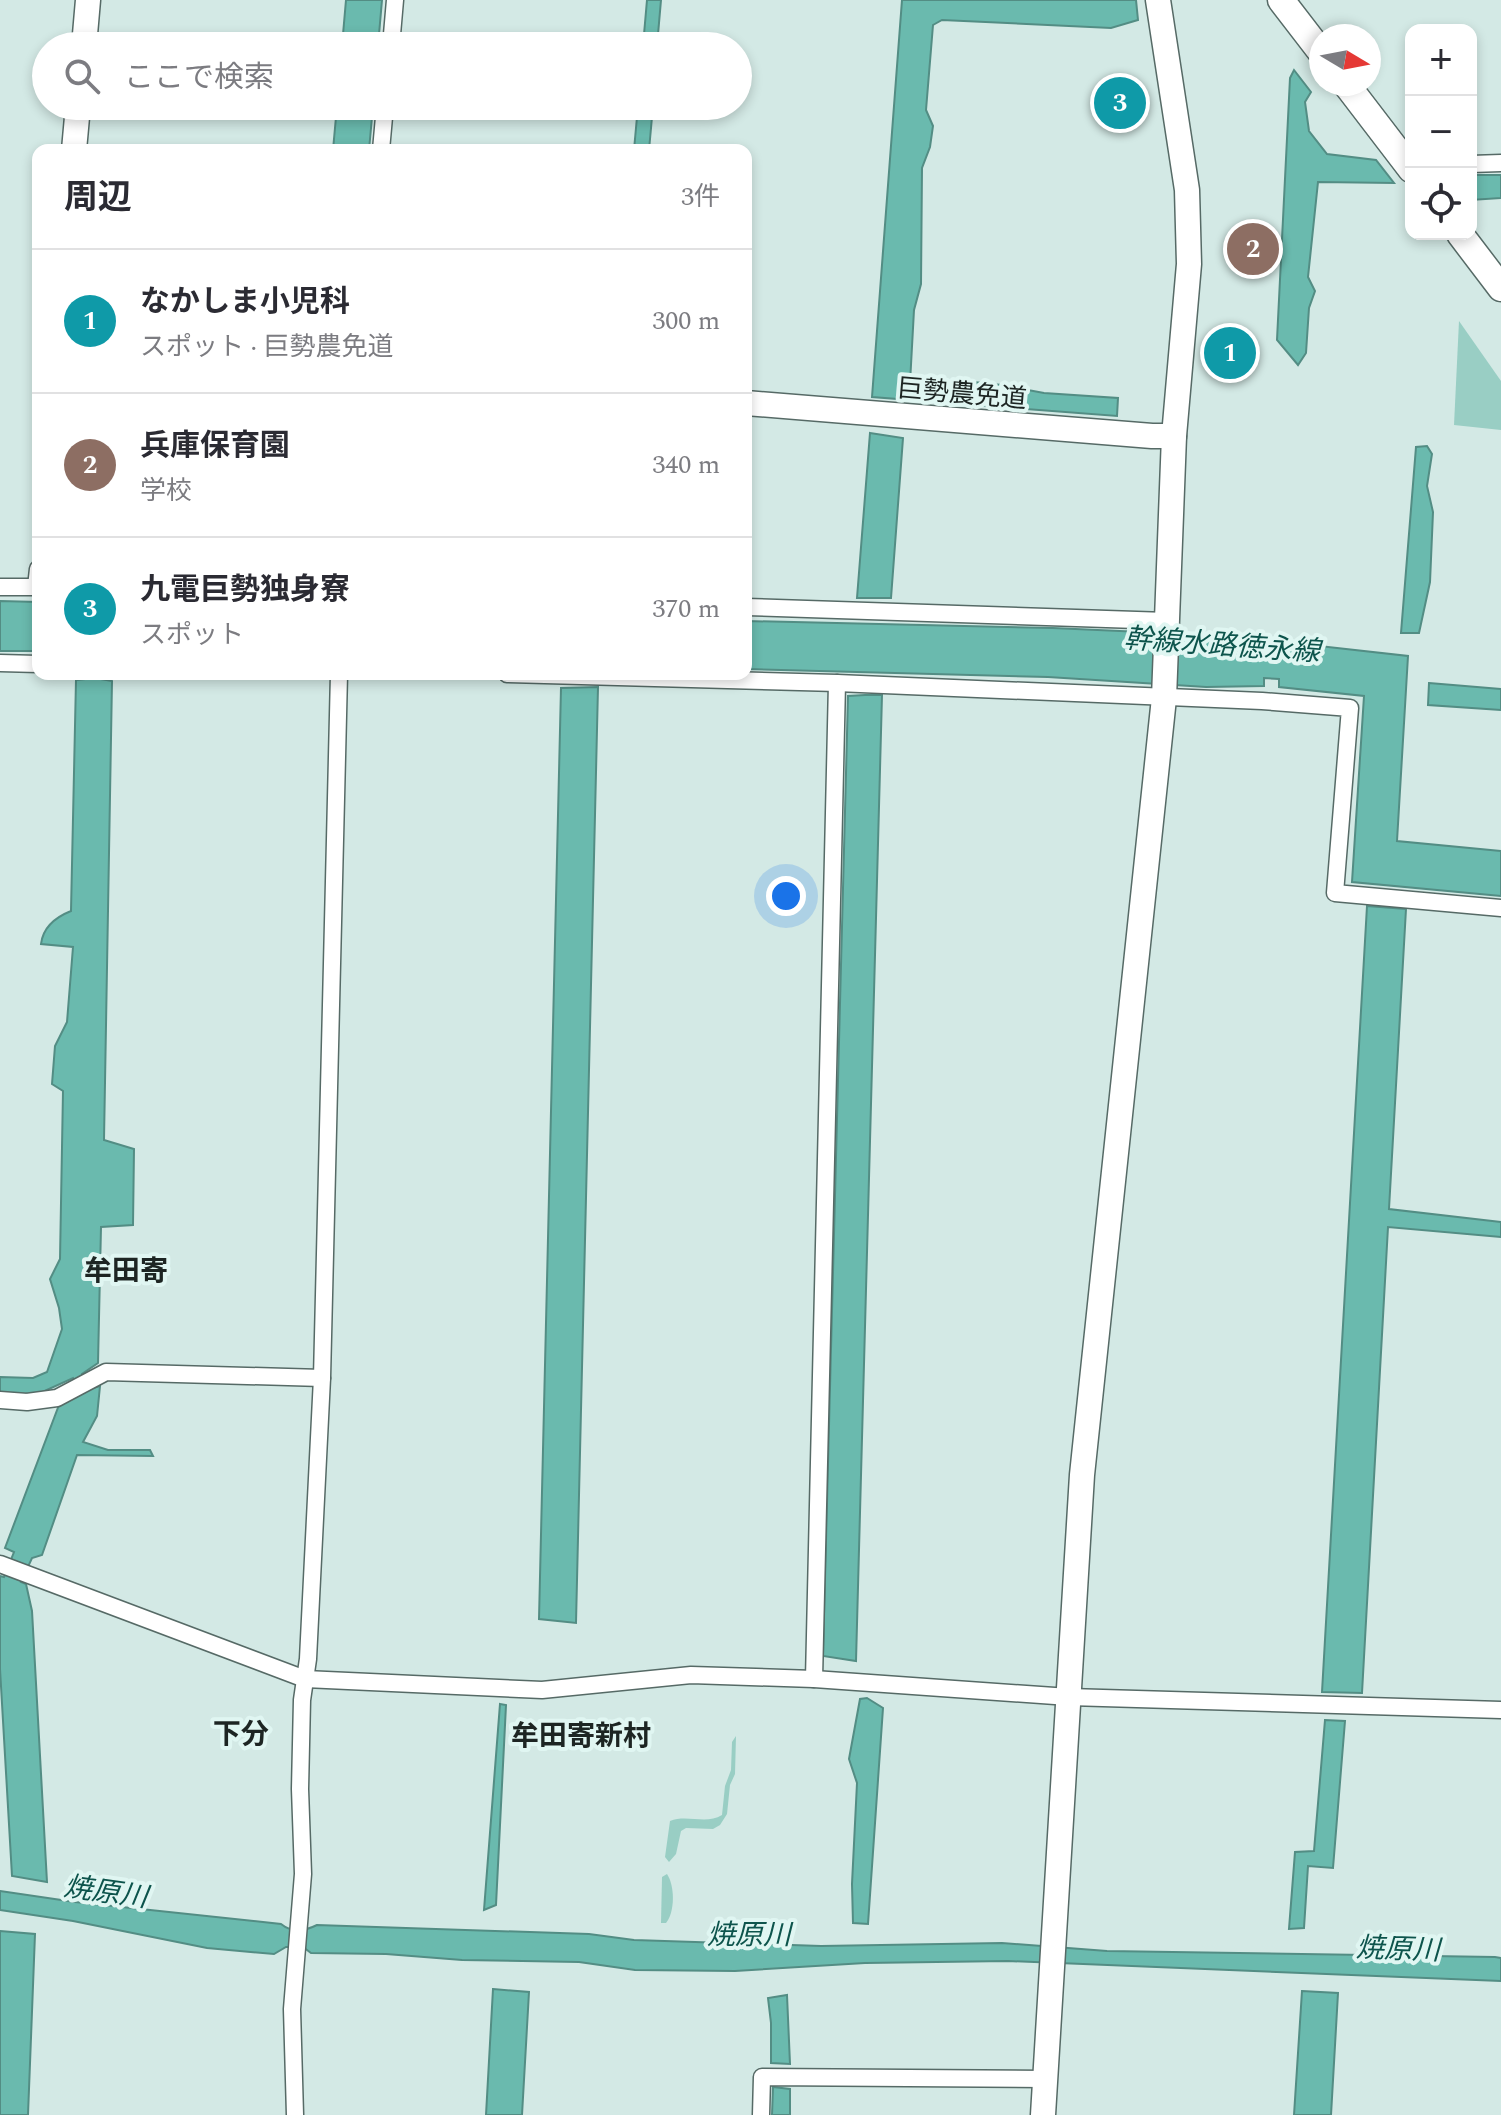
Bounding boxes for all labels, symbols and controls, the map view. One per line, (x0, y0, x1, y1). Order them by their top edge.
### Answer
north arrow (1309, 24, 1381, 96)
map controls (1405, 24, 1477, 240)
button: + (1405, 24, 1477, 96)
search box (32, 32, 752, 120)
icon: search (60, 54, 104, 98)
text: ここで検索 (124, 55, 274, 101)
pin: 3 (1094, 73, 1146, 133)
button: − (1405, 96, 1477, 168)
button: locate (1405, 168, 1477, 240)
text: 周辺 (64, 172, 132, 224)
text: 3件 (681, 177, 720, 217)
pin: 2 (1227, 219, 1279, 279)
text: なかしま小児科 (140, 279, 350, 325)
text: 1 (83, 301, 97, 341)
text: 300 m (652, 301, 720, 341)
pin: 1 (1204, 323, 1256, 383)
text: スポット · 巨勢農免道 (140, 327, 394, 367)
street label: 巨勢農免道 (895, 368, 1028, 420)
text: 兵庫保育園 (140, 423, 290, 469)
text: 2 (83, 445, 97, 485)
text: 340 m (652, 445, 720, 485)
text: 学校 (140, 471, 192, 511)
text: 九電巨勢独身寮 (140, 567, 350, 613)
text: 3 (83, 589, 97, 629)
text: 370 m (652, 589, 720, 629)
text: スポット (140, 615, 244, 655)
water label: 幹線水路徳永線 (1123, 617, 1324, 674)
your location (766, 876, 806, 916)
district label: 牟田寄 (84, 1250, 168, 1293)
district label: 下分 (213, 1713, 269, 1756)
district label: 牟田寄新村 (511, 1715, 651, 1758)
water label: 焼原川 (61, 1865, 153, 1920)
water label: 焼原川 (707, 1914, 794, 1957)
water label: 焼原川 (1355, 1927, 1444, 1973)

